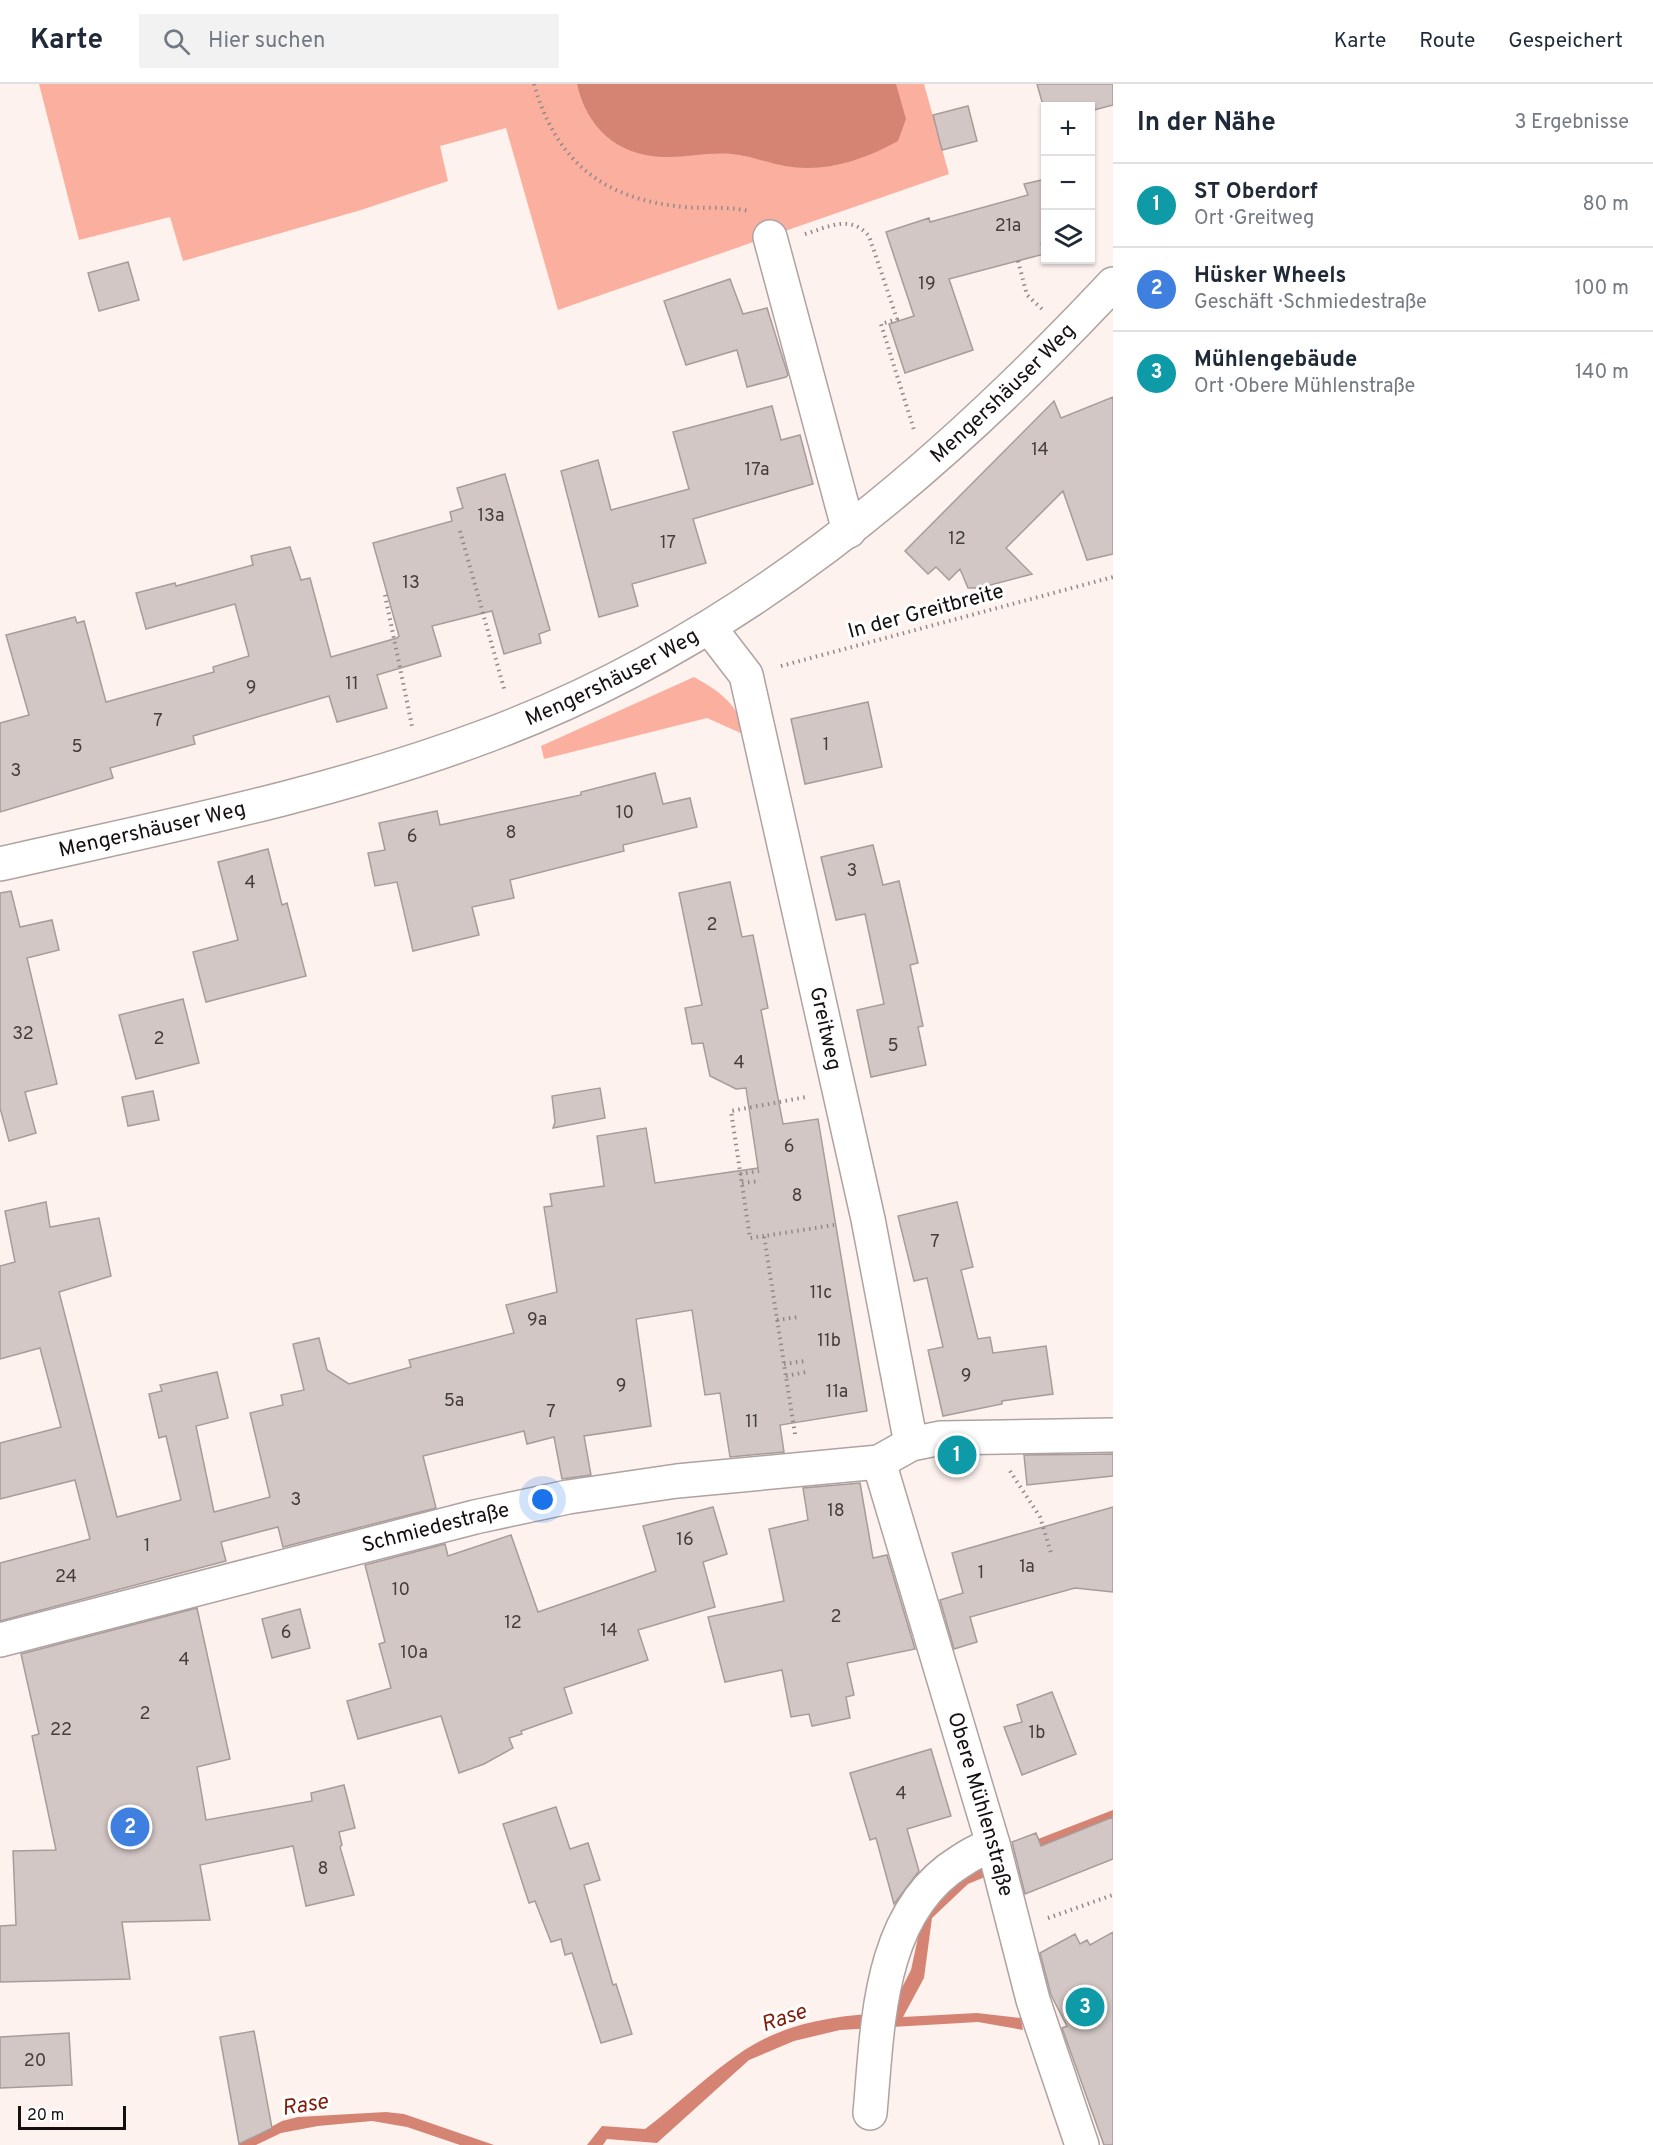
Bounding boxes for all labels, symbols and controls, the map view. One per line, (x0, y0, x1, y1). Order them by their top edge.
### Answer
search box (139, 14, 559, 68)
text: Karte (30, 23, 103, 59)
icon: search (160, 25, 193, 58)
text: Hier suchen (208, 28, 325, 55)
text: Karte (1334, 28, 1386, 55)
text: Route (1419, 28, 1475, 55)
text: Gespeichert (1508, 28, 1623, 55)
map controls (1041, 102, 1095, 264)
button: + (1041, 102, 1095, 156)
text: In der Nähe (1137, 107, 1276, 140)
text: 3 Ergebnisse (1514, 110, 1629, 136)
button: − (1041, 156, 1095, 210)
text: ST Oberdorf (1194, 179, 1318, 206)
text: 1 (1153, 192, 1161, 218)
text: 80 m (1583, 192, 1629, 218)
text: Ort · Greitweg (1194, 206, 1314, 232)
button: layers (1041, 210, 1095, 264)
house number: 21a (995, 215, 1021, 238)
text: Hüsker Wheels (1194, 263, 1346, 290)
house number: 19 (918, 273, 936, 296)
text: 2 (1150, 276, 1163, 302)
text: 100 m (1574, 276, 1629, 302)
text: Geschäft · Schmiedestraße (1194, 290, 1427, 316)
street label: Mengershäuser Weg (925, 318, 1081, 469)
text: Mühlengebäude (1194, 347, 1357, 374)
text: 3 (1151, 360, 1163, 386)
text: 140 m (1575, 360, 1629, 386)
text: Ort · Obere Mühlenstraße (1194, 374, 1415, 400)
house number: 14 (1031, 439, 1049, 462)
house number: 17a (745, 459, 769, 482)
house number: 13a (477, 505, 505, 528)
house number: 12 (948, 528, 966, 551)
house number: 17 (660, 532, 676, 555)
house number: 13 (402, 572, 420, 595)
street label: In der Greitbreite (845, 578, 1007, 646)
street label: Mengershäuser Weg (521, 623, 704, 733)
house number: 11 (345, 673, 359, 696)
house number: 9 (246, 677, 256, 700)
house number: 7 (153, 710, 163, 733)
house number: 1 (823, 734, 829, 757)
house number: 5 (71, 736, 83, 759)
house number: 3 (11, 760, 21, 783)
street label: Mengershäuser Weg (56, 795, 248, 864)
house number: 10 (616, 802, 634, 825)
house number: 8 (506, 822, 517, 845)
house number: 6 (407, 826, 417, 849)
house number: 3 (847, 860, 857, 883)
house number: 4 (244, 872, 256, 895)
house number: 2 (706, 914, 718, 937)
street label: Greitweg (803, 984, 848, 1073)
house number: 32 (12, 1023, 34, 1046)
house number: 2 (153, 1028, 165, 1051)
house number: 5 (887, 1035, 899, 1058)
house number: 4 (733, 1052, 745, 1075)
house number: 6 (784, 1136, 794, 1159)
house number: 8 (792, 1185, 803, 1208)
house number: 7 (930, 1231, 940, 1254)
house number: 11c (810, 1282, 832, 1305)
house number: 9a (527, 1309, 547, 1332)
house number: 11b (817, 1330, 841, 1353)
house number: 9 (961, 1365, 971, 1388)
house number: 9 (616, 1375, 626, 1398)
house number: 11a (826, 1381, 848, 1404)
house number: 5a (444, 1390, 464, 1413)
house number: 7 (546, 1401, 556, 1424)
house number: 11 (745, 1411, 759, 1434)
pin: 1 (938, 1432, 976, 1478)
your location (528, 1485, 557, 1514)
house number: 3 (291, 1489, 301, 1512)
street label: Schmiedestraße (359, 1496, 512, 1559)
house number: 18 (827, 1500, 845, 1523)
house number: 16 (676, 1529, 694, 1552)
house number: 1 (144, 1535, 150, 1558)
house number: 1a (1019, 1556, 1035, 1579)
house number: 1 (978, 1562, 984, 1585)
house number: 24 (55, 1566, 77, 1589)
house number: 10 (392, 1579, 410, 1602)
house number: 2 (830, 1606, 842, 1629)
house number: 12 (504, 1612, 522, 1635)
house number: 14 (600, 1620, 618, 1643)
house number: 6 (281, 1622, 291, 1645)
house number: 10a (400, 1642, 428, 1665)
house number: 4 (178, 1649, 190, 1672)
house number: 2 (139, 1703, 151, 1726)
street label: Obere Mühlenstraße (941, 1709, 1019, 1899)
house number: 22 (50, 1719, 72, 1742)
house number: 1b (1029, 1722, 1045, 1745)
house number: 4 (895, 1783, 907, 1806)
pin: 2 (110, 1804, 150, 1850)
house number: 8 (318, 1858, 329, 1881)
pin: 3 (1066, 1984, 1104, 2030)
water label: Rase (758, 1999, 811, 2039)
house number: 20 (24, 2050, 46, 2073)
water label: Rase (280, 2089, 331, 2123)
scale bar (18, 2103, 126, 2130)
text: 20 m (27, 2106, 64, 2126)

